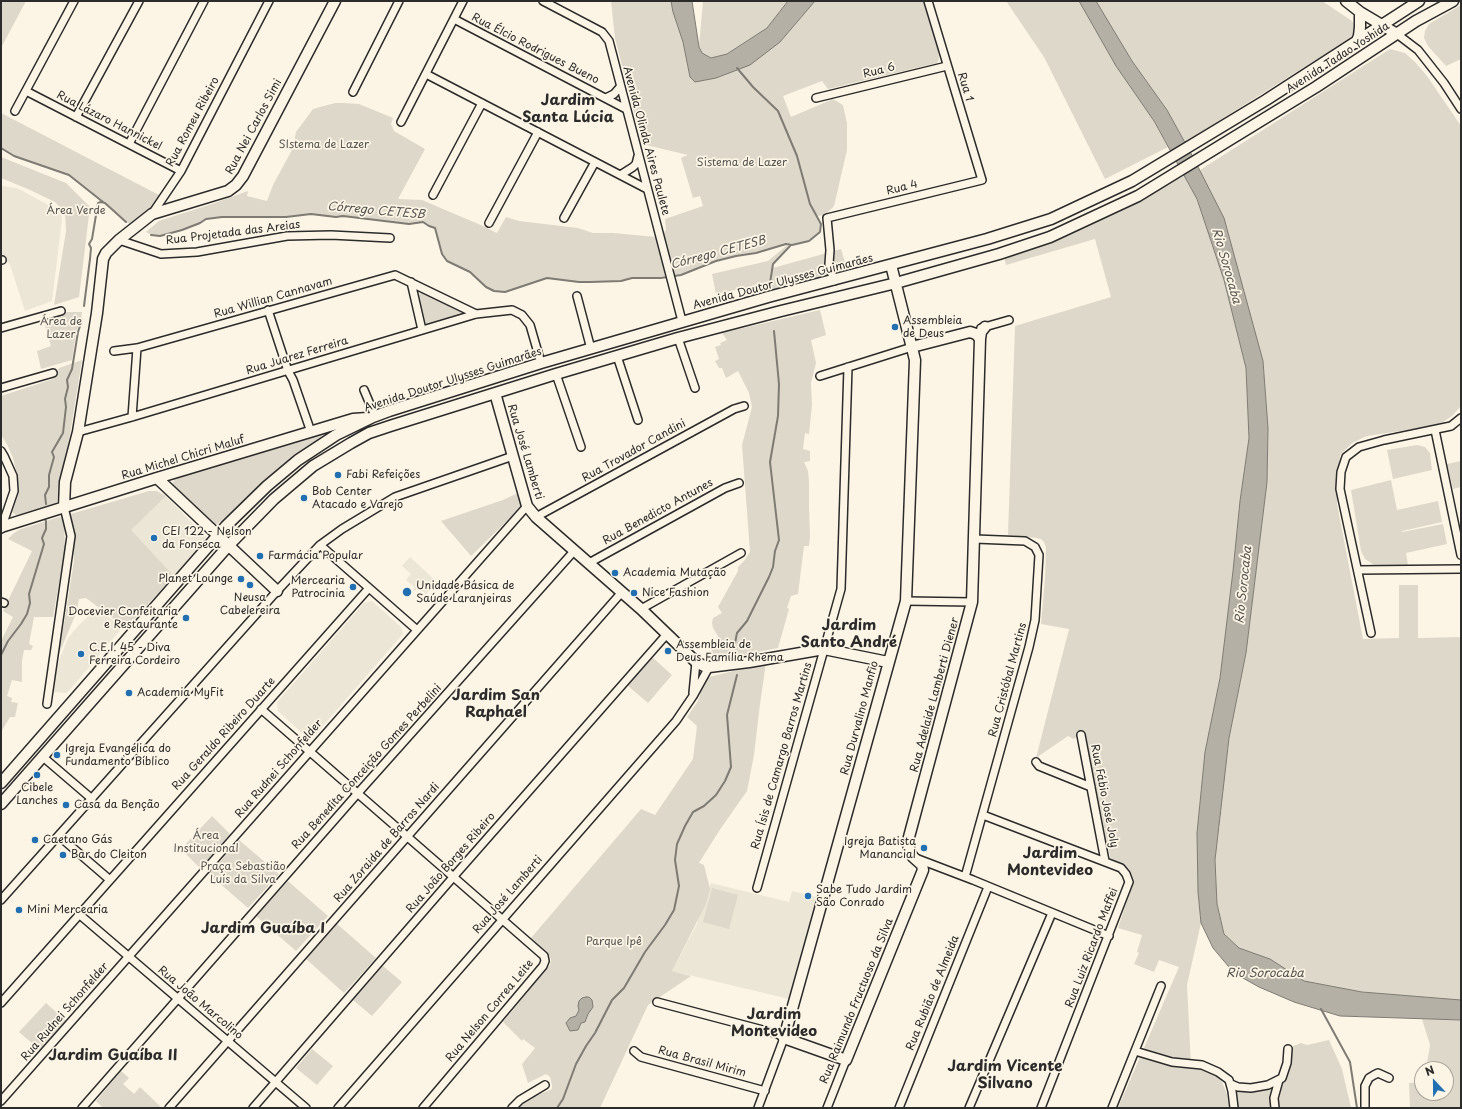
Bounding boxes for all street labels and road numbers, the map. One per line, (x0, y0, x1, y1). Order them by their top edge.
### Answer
street label: Rua Élcio Rodrigues Bueno (469, 11, 601, 87)
street label: Avenida Tadao Yoshida (1284, 20, 1392, 96)
street label: Rua 6 (862, 61, 896, 81)
street label: Avenida Olinda Aires Paulete (620, 65, 672, 217)
street label: Rua 1 (954, 71, 976, 103)
street label: Rua Romeu Ribeiro (164, 75, 222, 169)
street label: Rua Nei Carlos Simi (223, 77, 285, 177)
street label: Rua Lázaro Hannickel (54, 89, 164, 153)
street label: Rua 4 (885, 178, 919, 198)
street label: Rua Projetada das Areias (165, 218, 301, 248)
street label: Avenida Doutor Ulysses Guimarães (692, 252, 874, 312)
street label: Rua Willian Cannavam (212, 275, 334, 321)
street label: Rua Juarez Ferreira (244, 334, 350, 378)
street label: Avenida Doutor Ulysses Guimarães (363, 345, 543, 415)
street label: Rua José Lamberti (504, 403, 546, 501)
street label: Rua Trovador Candini (580, 417, 688, 485)
street label: Rua Michel Chicri Maluf (120, 433, 246, 483)
street label: Rua Benedicto Antunes (601, 476, 715, 548)
street label: Rua Adelaide Lamberti Diener (908, 616, 962, 774)
street label: Rua Cristóbal Martins (986, 621, 1030, 739)
street label: Rua Durvalino Manfio (838, 659, 882, 777)
street label: Rua Ísis de Camargo Barros Martins (749, 661, 815, 851)
street label: Rua Geraldo Ribeiro Duarte (170, 675, 278, 793)
street label: Rua Benedita Conceição Gomes Perbelini (289, 682, 445, 852)
street label: Rua Rudnei Schonfelder (233, 717, 325, 821)
street label: Rua Fábio José Joly (1088, 743, 1120, 849)
street label: Rua Zoraida de Barros Nardi (332, 781, 442, 905)
street label: Rua João Borges Ribeiro (404, 810, 498, 916)
street label: Rua José Lamberti (471, 853, 545, 937)
street label: Rua Luiz Ricardo Maffei (1063, 886, 1121, 1010)
street label: Rua Raimundo Fructuoso da Silva (818, 916, 896, 1086)
street label: Rua Rubião de Almeida (904, 933, 962, 1053)
street label: Rua Nelson Correa Leite (443, 957, 537, 1065)
street label: Rua Rudnei Schonfelder (19, 960, 111, 1064)
street label: Rua João Marcolino (155, 964, 245, 1042)
street label: Rua Brasil Mirim (657, 1044, 747, 1080)

